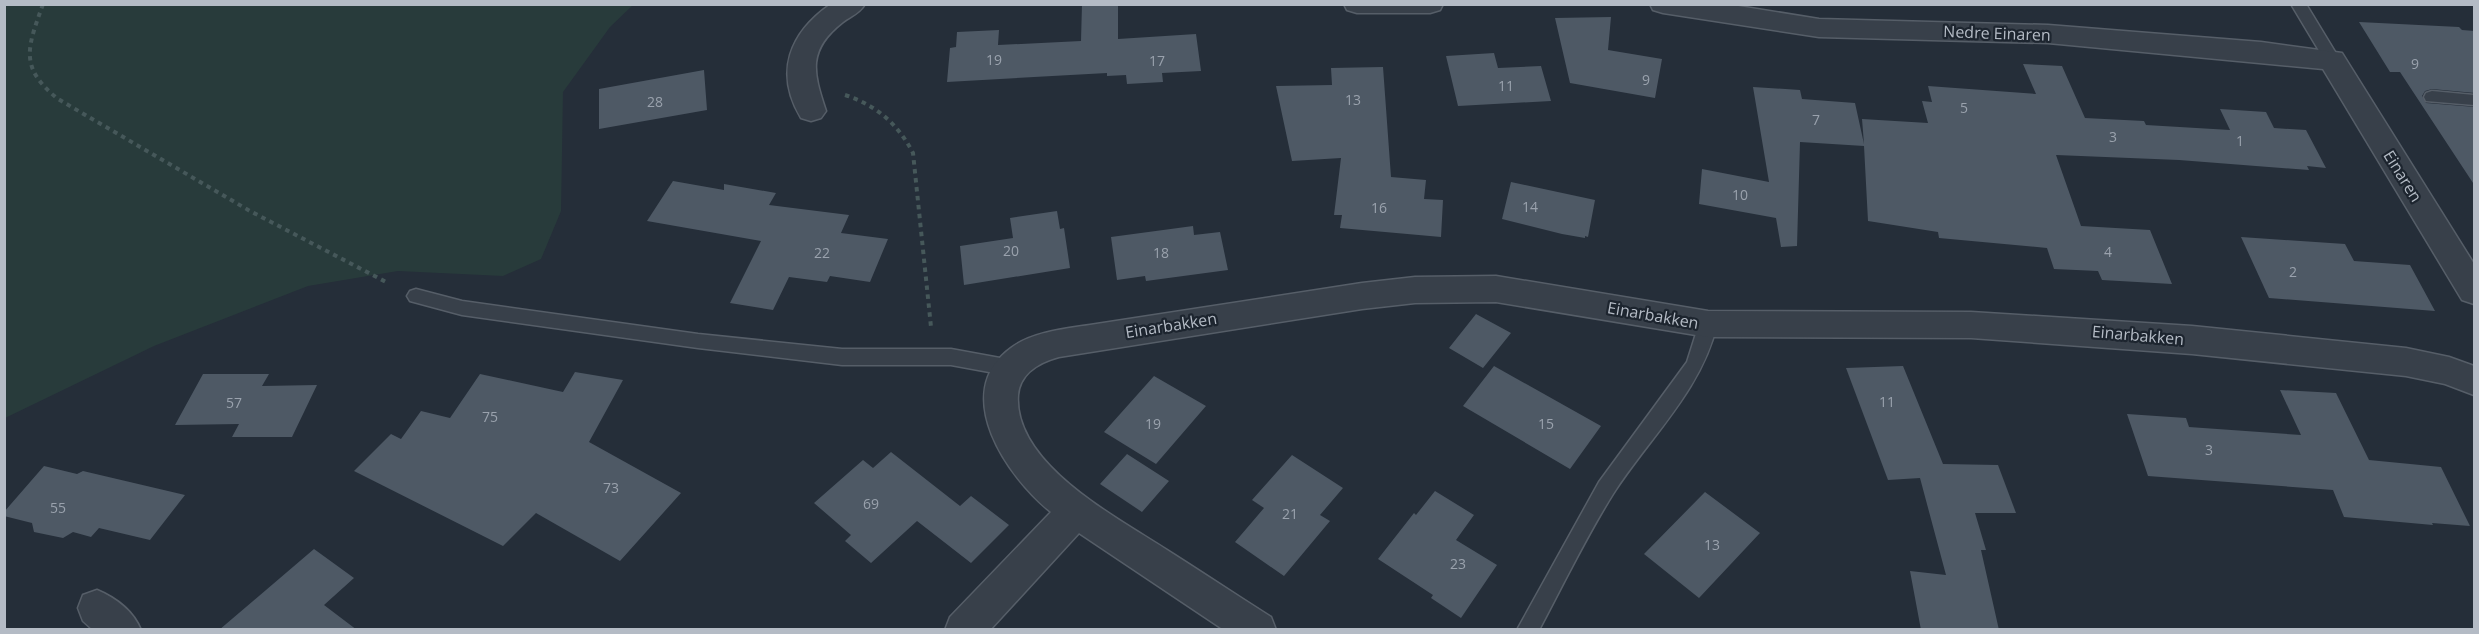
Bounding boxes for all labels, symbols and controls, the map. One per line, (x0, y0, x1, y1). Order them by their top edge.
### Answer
street label: Nedre Einaren (1943, 20, 2051, 46)
house number: 19 (986, 50, 1002, 69)
house number: 17 (1149, 51, 1165, 70)
house number: 9 (2411, 54, 2419, 73)
house number: 9 (1642, 70, 1650, 89)
house number: 11 (1498, 76, 1514, 95)
house number: 13 (1345, 90, 1361, 109)
house number: 28 (647, 92, 663, 111)
house number: 5 (1960, 98, 1968, 117)
house number: 7 (1812, 110, 1820, 129)
house number: 3 (2109, 127, 2117, 146)
house number: 1 (2236, 131, 2244, 150)
street label: Einaren (2379, 146, 2427, 206)
house number: 10 (1732, 185, 1748, 204)
house number: 14 (1522, 197, 1538, 216)
house number: 16 (1371, 198, 1387, 217)
house number: 20 (1003, 241, 1019, 260)
house number: 4 (2104, 242, 2112, 261)
house number: 22 (814, 243, 830, 262)
house number: 18 (1153, 243, 1169, 262)
house number: 2 (2289, 262, 2297, 281)
street label: Einarbakken (1606, 296, 1700, 334)
street label: Einarbakken (1124, 307, 1218, 343)
street label: Einarbakken (2091, 320, 2185, 350)
house number: 11 (1879, 392, 1895, 411)
house number: 57 (226, 393, 242, 412)
house number: 75 (482, 407, 498, 426)
house number: 19 (1145, 414, 1161, 433)
house number: 15 (1538, 414, 1554, 433)
house number: 3 (2205, 440, 2213, 459)
house number: 73 (603, 478, 619, 497)
house number: 69 (863, 494, 879, 513)
house number: 55 (50, 498, 66, 517)
house number: 21 (1282, 504, 1298, 523)
house number: 13 (1704, 535, 1720, 554)
house number: 23 (1450, 554, 1466, 573)

